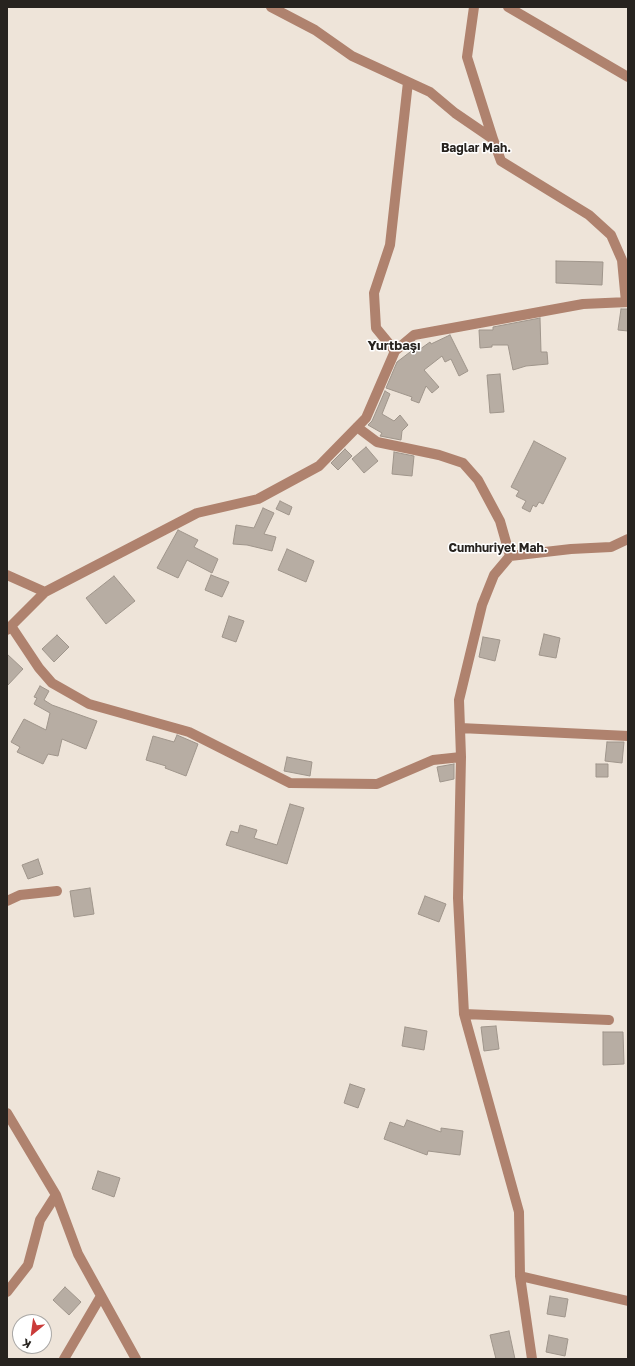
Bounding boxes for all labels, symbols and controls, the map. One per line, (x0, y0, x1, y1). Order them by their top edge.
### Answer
district label: Bağlar Mah. (441, 141, 511, 155)
district label: Yurtbaşı (367, 338, 421, 354)
district label: Cumhuriyet Mah. (448, 541, 548, 555)
north arrow (12, 1314, 52, 1354)
text: K (20, 1336, 33, 1352)

